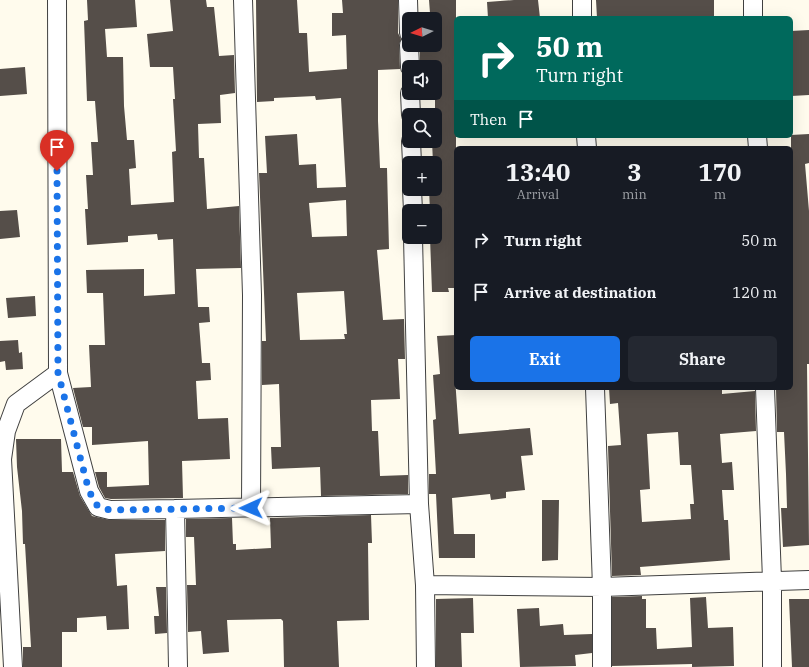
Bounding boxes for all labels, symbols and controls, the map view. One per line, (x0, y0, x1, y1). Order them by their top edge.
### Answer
north arrow (402, 12, 442, 52)
map controls (402, 12, 442, 244)
text: 50 m (536, 28, 603, 65)
icon: right (470, 32, 522, 84)
button: sound (402, 60, 442, 100)
text: Turn right (536, 64, 623, 87)
button: search (402, 108, 442, 148)
icon: arrive (515, 108, 537, 130)
text: Then (470, 110, 507, 129)
pin (40, 130, 74, 171)
icon: arrive (46, 136, 68, 158)
button: + (402, 156, 442, 196)
text: 13:40 (506, 156, 570, 188)
text: 3 (627, 156, 642, 188)
text: 170 (698, 156, 741, 188)
text: Arrival (517, 186, 559, 203)
text: min (622, 186, 647, 203)
text: m (714, 186, 726, 203)
button: − (402, 204, 442, 244)
icon: right (470, 229, 492, 251)
text: Turn right (504, 231, 582, 250)
text: 50 m (741, 231, 777, 250)
icon: arrive (470, 281, 492, 303)
text: Arrive at destination (504, 283, 656, 302)
text: 120 m (732, 283, 777, 302)
button: Exit (470, 336, 620, 382)
button: Share (628, 336, 777, 382)
position arrow (230, 487, 272, 529)

